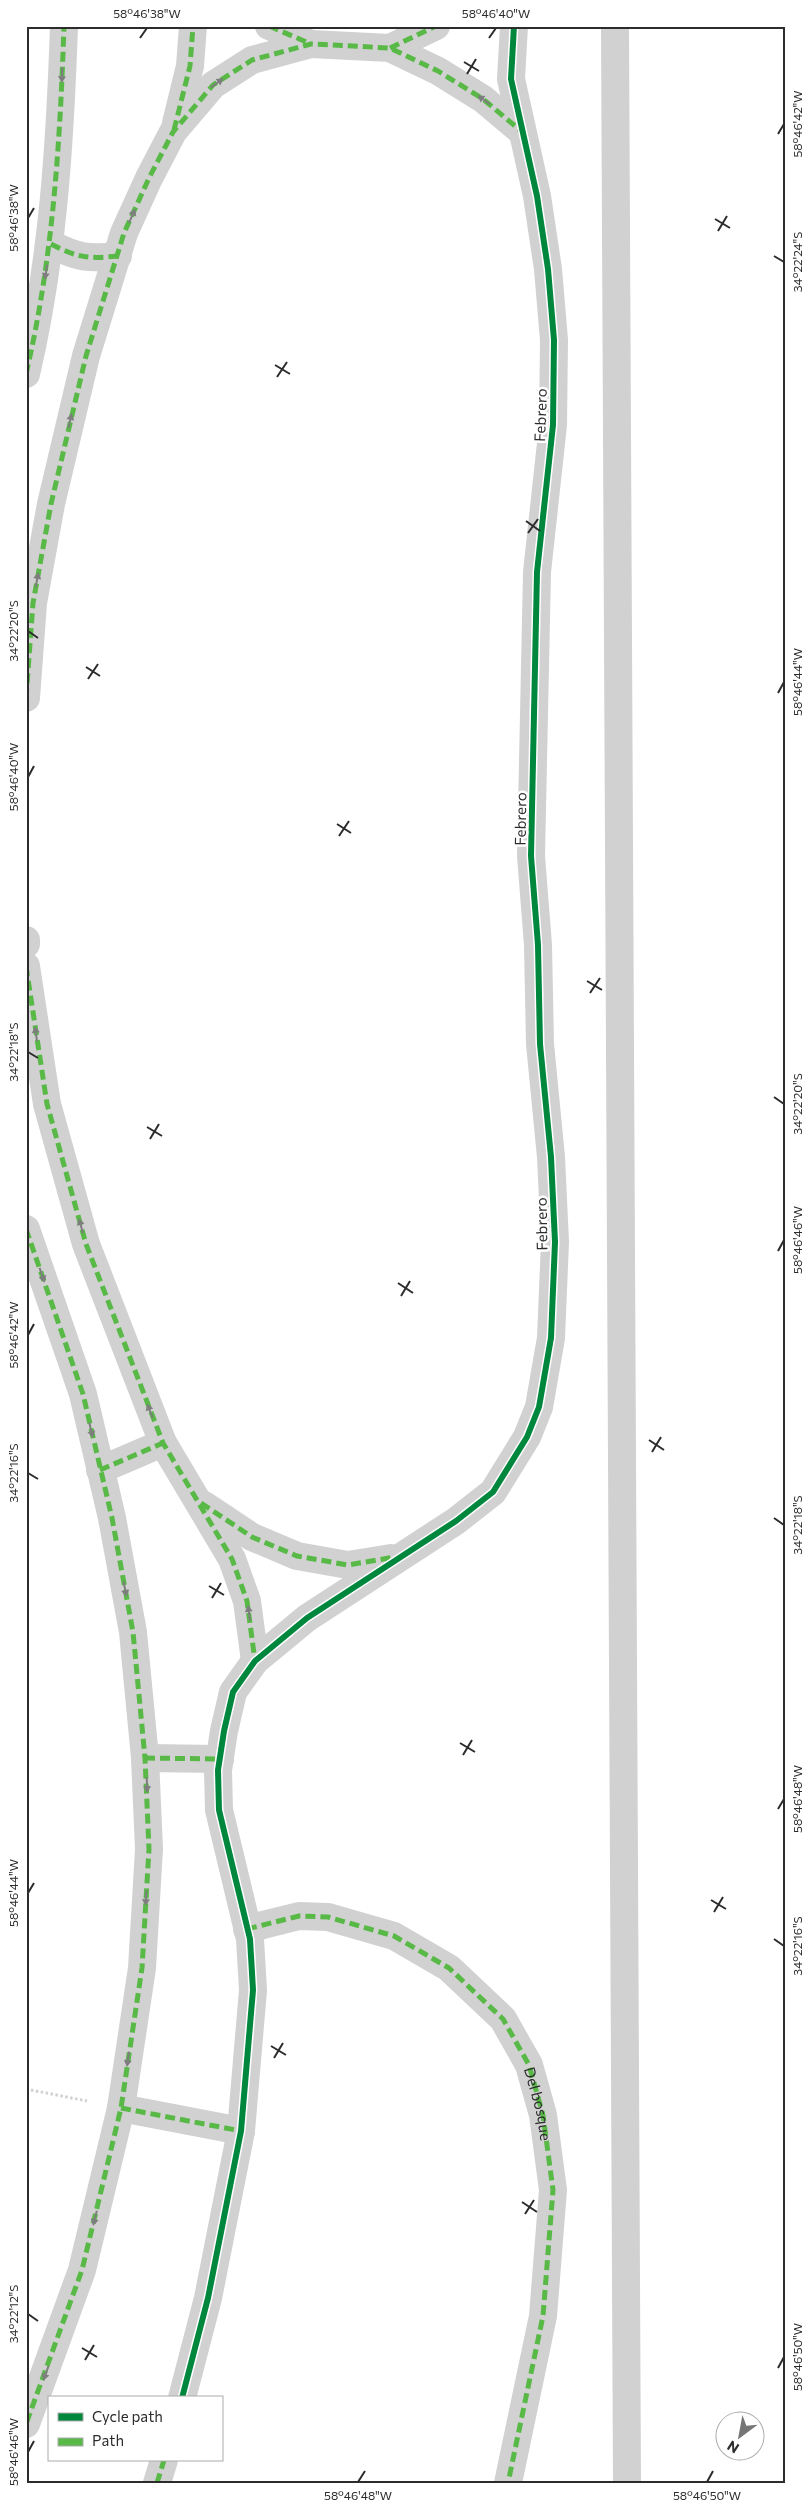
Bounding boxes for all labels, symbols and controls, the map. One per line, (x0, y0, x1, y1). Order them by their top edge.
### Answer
text: 58°46'38"W (113, 6, 181, 20)
text: 58°46'40"W (462, 6, 530, 20)
one-way arrow (58, 67, 66, 83)
one-way arrow (210, 78, 224, 88)
text: 58°46'42"W (790, 90, 804, 158)
one-way arrow (478, 95, 491, 106)
text: 58°46'38"W (6, 184, 20, 252)
one-way arrow (128, 208, 137, 223)
text: 34°22'24"S (790, 232, 804, 292)
one-way arrow (42, 264, 50, 280)
street label: Febrero (530, 388, 550, 442)
one-way arrow (66, 414, 74, 429)
one-way arrow (33, 572, 41, 588)
text: 34°22'20"S (6, 600, 20, 662)
text: 58°46'44"W (790, 648, 804, 716)
text: 58°46'40"W (6, 743, 20, 811)
street label: Febrero (511, 792, 529, 846)
text: 34°22'18"S (6, 1022, 20, 1082)
one-way arrow (32, 1026, 40, 1042)
text: 34°22'20"S (790, 1073, 804, 1135)
street label: Febrero (532, 1197, 550, 1251)
text: 58°46'46"W (790, 1206, 804, 1274)
one-way arrow (76, 1219, 84, 1234)
one-way arrow (39, 1268, 46, 1283)
text: 58°46'42"W (6, 1301, 20, 1369)
one-way arrow (146, 1404, 154, 1418)
one-way arrow (87, 1423, 95, 1438)
text: 34°22'16"S (6, 1443, 20, 1503)
text: 34°22'18"S (790, 1495, 804, 1555)
one-way arrow (121, 1581, 129, 1597)
one-way arrow (244, 1604, 252, 1620)
text: 58°46'48"W (790, 1765, 804, 1833)
one-way arrow (143, 1777, 151, 1793)
text: 58°46'44"W (6, 1859, 20, 1927)
one-way arrow (142, 1890, 150, 1906)
text: 34°22'16"S (790, 1916, 804, 1976)
one-way arrow (124, 2051, 132, 2067)
street label: Del bosque (521, 2065, 555, 2142)
one-way arrow (90, 2210, 98, 2226)
text: 34°22'12"S (6, 2285, 20, 2343)
text: 58°46'50"W (790, 2323, 804, 2391)
one-way arrow (42, 2366, 50, 2381)
legend (48, 2396, 222, 2462)
text: Cycle path (92, 2407, 163, 2425)
north arrow (714, 2412, 764, 2462)
text: 58°46'46"W (6, 2418, 20, 2486)
text: Path (92, 2431, 124, 2449)
text: N (724, 2437, 742, 2457)
text: 58°46'48"W (324, 2488, 392, 2502)
text: 58°46'50"W (673, 2488, 741, 2502)

